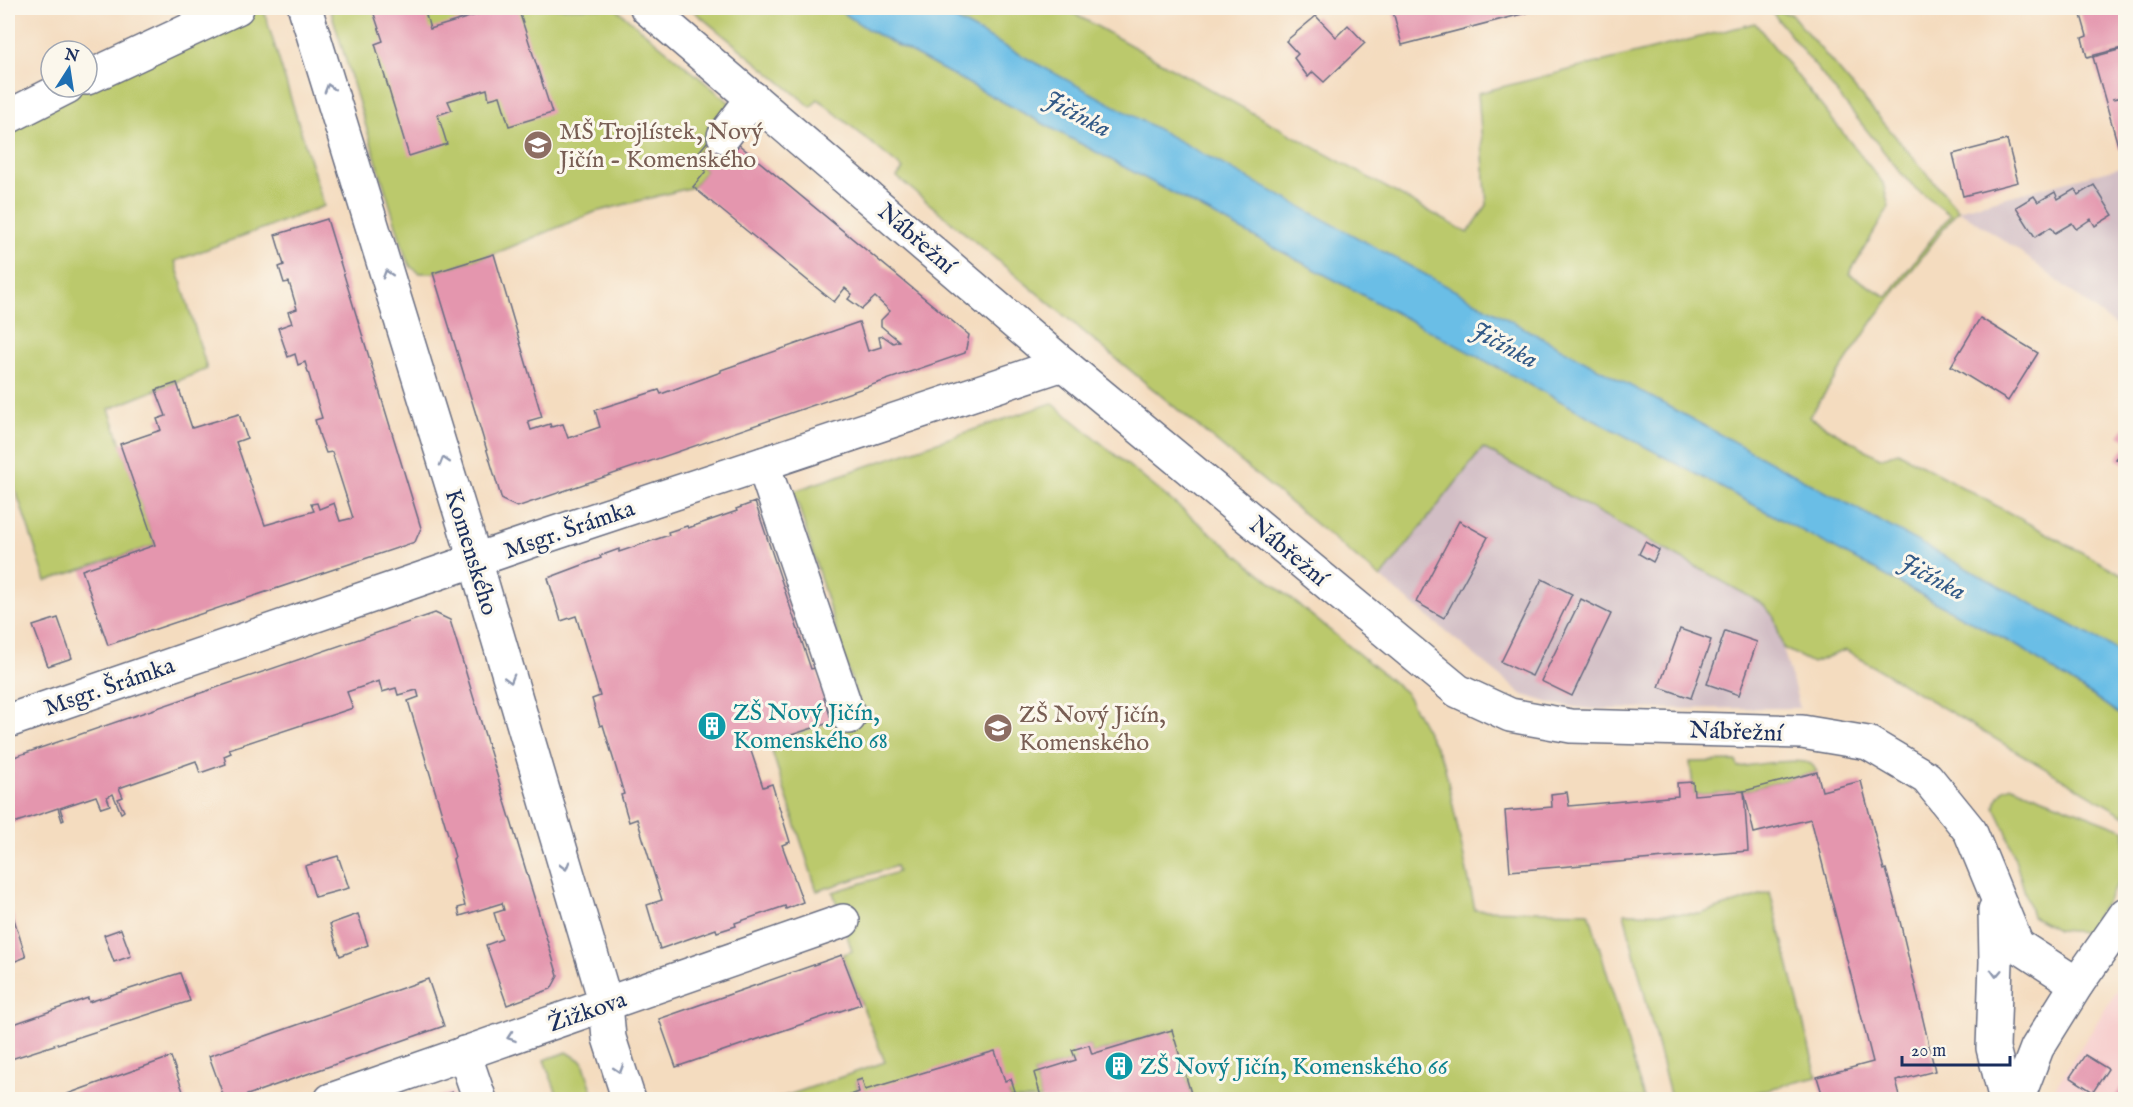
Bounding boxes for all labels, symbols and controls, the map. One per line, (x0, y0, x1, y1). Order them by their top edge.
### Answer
north arrow (39, 39, 99, 99)
text: N (62, 45, 81, 68)
one-way arrow (324, 83, 336, 94)
water label: Jičínka (1038, 83, 1116, 146)
place label: MŠ Trojlístek, Nový Jičín - Komenského (556, 117, 763, 176)
school or university icon: MŠ Trojlístek, Nový Jičín - Komenského (522, 129, 554, 161)
street label: Nábřežní (871, 197, 963, 282)
one-way arrow (382, 269, 394, 280)
water label: Jičínka (1465, 314, 1543, 377)
one-way arrow (439, 456, 452, 467)
street label: Komenského (437, 486, 504, 619)
street label: Msgr. Šrámka (500, 493, 640, 567)
street label: Nábřežní (1242, 510, 1335, 595)
water label: Jičínka (1893, 546, 1971, 609)
street label: Msgr. Šrámka (40, 650, 180, 724)
one-way arrow (503, 673, 515, 684)
place label: ZŠ Nový Jičín, Komenského 68 (733, 698, 888, 757)
place label: ZŠ Nový Jičín, Komenského (1019, 700, 1166, 759)
building icon: ZŠ Nový Jičín, Komenského 68 (696, 710, 728, 742)
school or university icon: ZŠ Nový Jičín, Komenského (982, 712, 1014, 744)
street label: Nábřežní (1689, 715, 1785, 750)
one-way arrow (558, 860, 570, 871)
one-way arrow (1990, 969, 2002, 978)
street label: Žižkova (544, 984, 631, 1040)
one-way arrow (506, 1029, 517, 1042)
scale bar (1902, 1029, 2010, 1067)
text: 20 m (1911, 1040, 1946, 1063)
building icon: ZŠ Nový Jičín, Komenského 66 (1103, 1050, 1135, 1082)
place label: ZŠ Nový Jičín, Komenského 66 (1140, 1052, 1449, 1083)
one-way arrow (612, 1063, 624, 1074)

